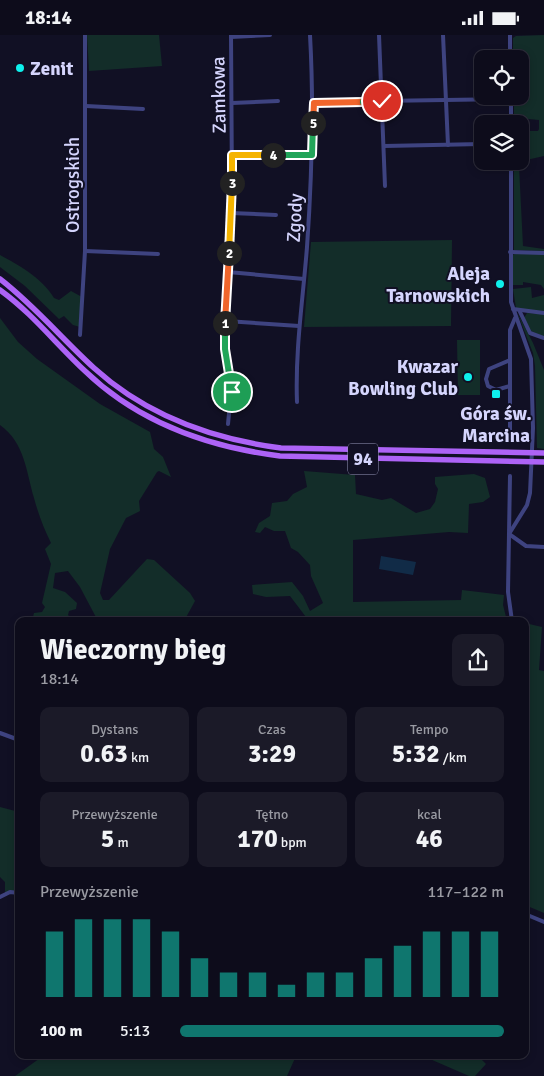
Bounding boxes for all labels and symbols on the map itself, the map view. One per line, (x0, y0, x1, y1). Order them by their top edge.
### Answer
street label: Zamkowa (206, 56, 232, 134)
place label: Zenit (30, 57, 73, 81)
marker: Zenit (14, 62, 26, 74)
pin (361, 80, 403, 122)
pin: 5 (300, 111, 326, 135)
street label: Ostrogskich (61, 137, 85, 233)
pin: 4 (260, 143, 286, 167)
pin: 3 (220, 171, 244, 195)
street label: Zgody (282, 193, 308, 243)
pin: 2 (216, 241, 242, 265)
place label: Aleja Tarnowskich (386, 262, 490, 308)
marker: Aleja Tarnowskich (494, 278, 506, 290)
pin: 1 (212, 311, 238, 335)
place label: Kwazar Bowling Club (348, 355, 458, 401)
pin (211, 371, 253, 413)
marker: Kwazar Bowling Club (462, 371, 474, 383)
marker: Góra św. Marcina (490, 388, 502, 400)
place label: Góra św. Marcina (460, 402, 532, 448)
road number: 94 (348, 443, 378, 474)

